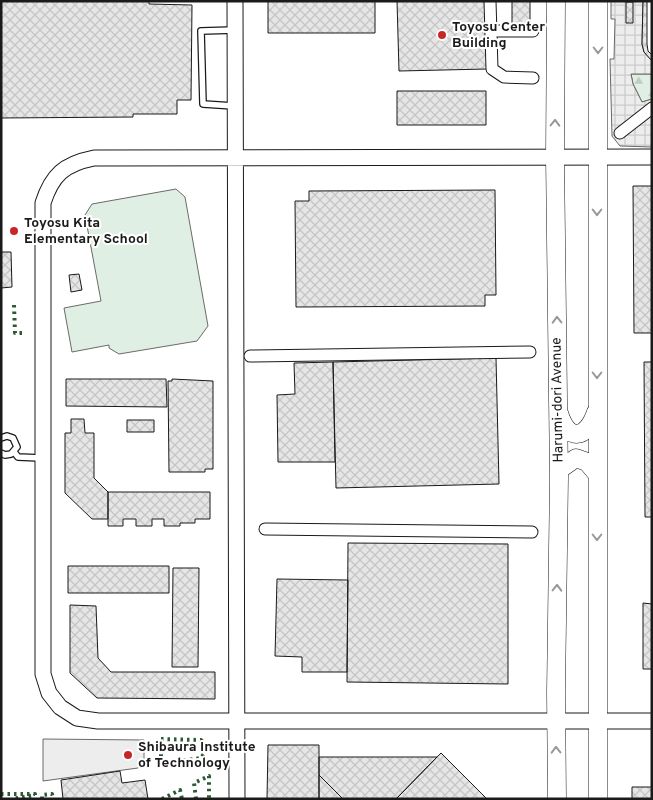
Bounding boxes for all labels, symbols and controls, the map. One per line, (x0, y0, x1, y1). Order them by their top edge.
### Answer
place label: Toyosu Center Building (452, 19, 545, 52)
marker: Toyosu Center Building (436, 29, 448, 41)
one-way arrow (593, 46, 603, 54)
one-way arrow (550, 118, 560, 126)
one-way arrow (592, 209, 602, 217)
place label: Toyosu Kita Elementary School (24, 215, 148, 248)
marker: Toyosu Kita Elementary School (8, 225, 20, 237)
one-way arrow (552, 316, 562, 324)
street label: Harumi-dori Avenue (548, 337, 568, 463)
one-way arrow (592, 372, 602, 379)
one-way arrow (592, 534, 602, 542)
one-way arrow (552, 583, 562, 591)
place label: Shibaura Institute of Technology (138, 739, 256, 772)
one-way arrow (551, 746, 561, 754)
marker: Shibaura Institute of Technology (122, 749, 134, 761)

